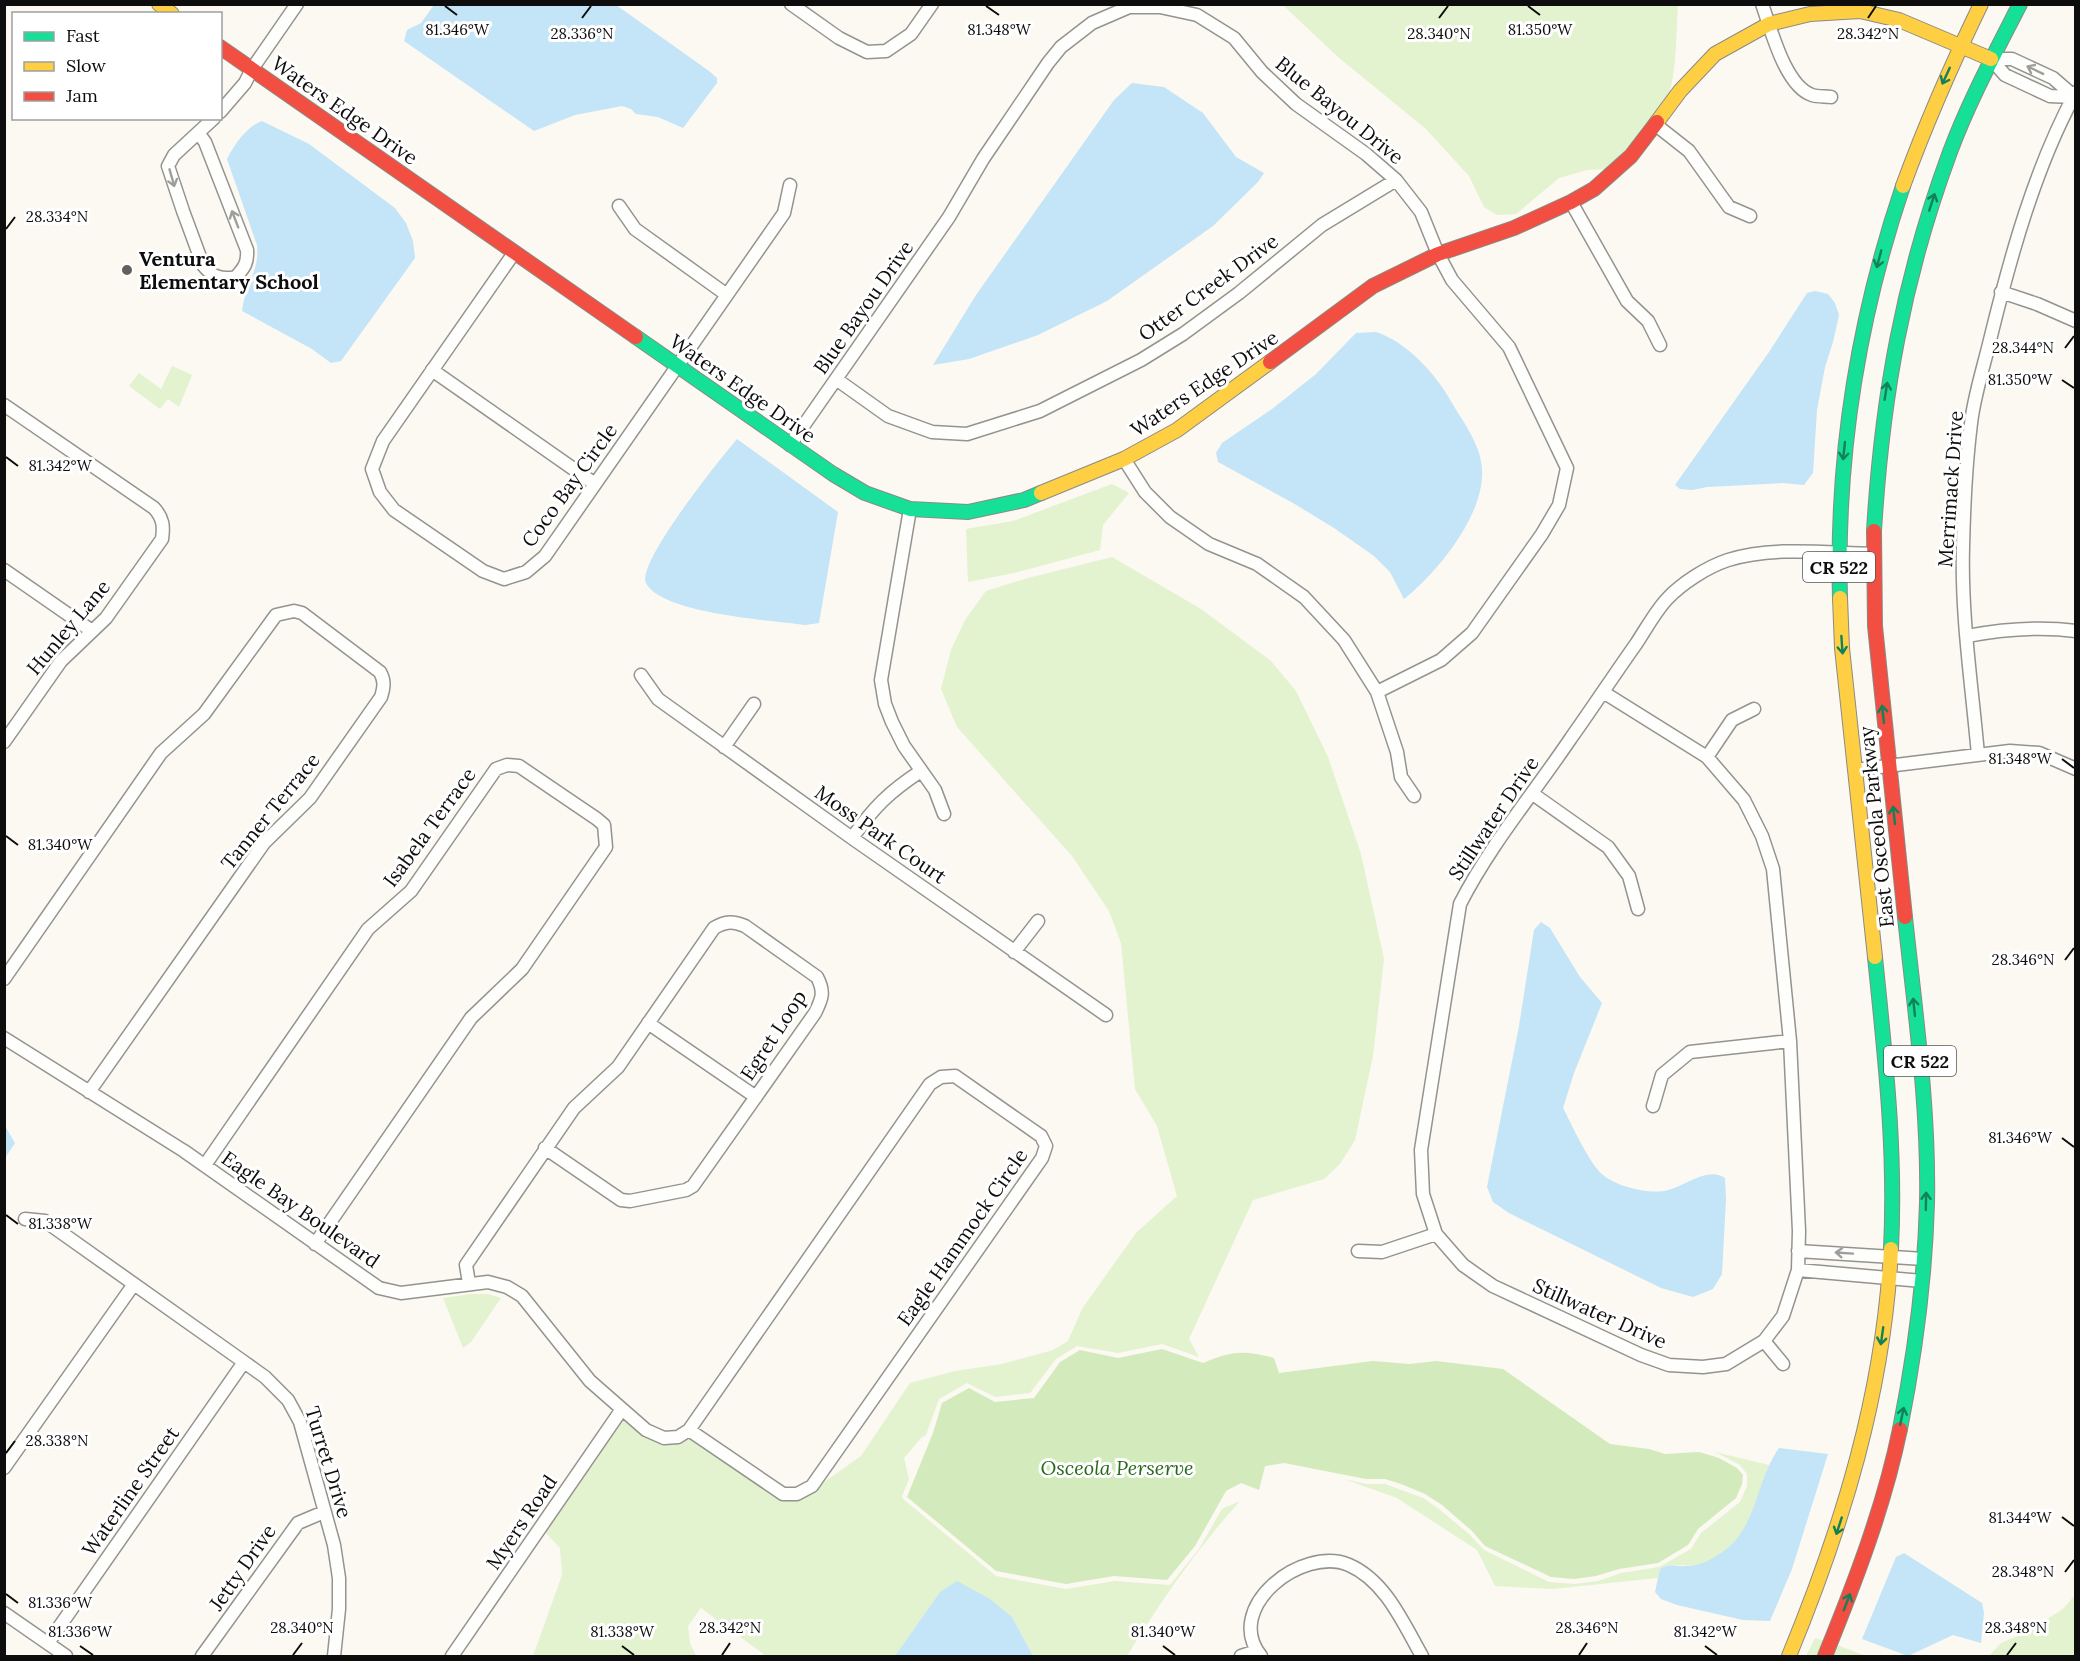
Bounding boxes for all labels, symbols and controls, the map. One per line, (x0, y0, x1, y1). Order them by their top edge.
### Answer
legend (12, 12, 222, 120)
text: 81.346°W (425, 20, 490, 39)
text: 81.348°W (967, 20, 1032, 39)
text: 81.350°W (1508, 20, 1573, 39)
text: Fast (66, 24, 100, 47)
text: 28.336°N (550, 24, 614, 43)
text: 28.340°N (1407, 24, 1471, 43)
text: 28.342°N (1837, 24, 1899, 43)
street label: Waters Edge Drive (267, 50, 423, 170)
street label: Blue Bayou Drive (1271, 51, 1409, 169)
text: Slow (66, 54, 106, 77)
one-way arrow (2027, 63, 2045, 75)
one-way arrow (1939, 66, 1951, 84)
text: Jam (65, 84, 98, 107)
one-way arrow (167, 168, 178, 187)
one-way arrow (1928, 193, 1939, 212)
text: 28.334°N (26, 207, 88, 226)
one-way arrow (229, 210, 240, 229)
street label: Otter Creek Drive (1133, 228, 1283, 346)
street label: Blue Bayou Drive (808, 235, 919, 379)
place label: Ventura Elementary School (139, 246, 319, 294)
one-way arrow (1873, 249, 1885, 268)
marker: Ventura Elementary School (120, 263, 134, 277)
street label: Waters Edge Drive (1125, 324, 1283, 442)
street label: Waters Edge Drive (665, 328, 821, 448)
text: 28.344°N (1992, 338, 2054, 357)
text: 81.350°W (1988, 370, 2053, 389)
one-way arrow (1881, 381, 1892, 401)
street label: Merrimack Drive (1932, 410, 1968, 568)
street label: Coco Bay Circle (516, 418, 622, 552)
one-way arrow (1838, 440, 1849, 460)
text: 81.342°W (28, 456, 93, 475)
road number: CR 522 (1803, 552, 1875, 582)
street label: Hunley Lane (21, 574, 115, 680)
one-way arrow (1837, 635, 1848, 655)
one-way arrow (1877, 705, 1888, 725)
street label: East Osceola Parkway (1853, 725, 1899, 929)
street label: Tanner Terrace (215, 747, 325, 875)
text: 81.348°W (1988, 749, 2053, 768)
street label: Stillwater Drive (1442, 751, 1544, 885)
street label: Isabela Terrace (377, 762, 481, 891)
street label: Moss Park Court (810, 779, 952, 889)
one-way arrow (1888, 806, 1899, 825)
text: 81.340°W (28, 835, 93, 854)
text: 28.346°N (1992, 950, 2054, 969)
street label: Egret Loop (735, 985, 811, 1085)
one-way arrow (1908, 997, 1919, 1017)
road number: CR 522 (1884, 1046, 1956, 1076)
text: 81.346°W (1988, 1128, 2053, 1147)
street label: Eagle Hammock Circle (891, 1143, 1033, 1330)
street label: Eagle Bay Boulevard (217, 1145, 385, 1273)
one-way arrow (1920, 1192, 1932, 1212)
text: 81.338°W (28, 1214, 93, 1233)
one-way arrow (1835, 1248, 1855, 1259)
street label: Stillwater Drive (1529, 1272, 1671, 1354)
one-way arrow (1876, 1325, 1887, 1345)
street label: Turret Drive (300, 1403, 358, 1521)
one-way arrow (1897, 1406, 1909, 1425)
street label: Waterline Street (76, 1421, 184, 1561)
text: 28.338°N (26, 1431, 88, 1450)
park label: Osceola Perserve (1040, 1455, 1194, 1480)
street label: Myers Road (480, 1470, 562, 1574)
text: 81.344°W (1988, 1508, 2053, 1527)
one-way arrow (1833, 1516, 1844, 1535)
street label: Jetty Drive (203, 1519, 281, 1616)
text: 28.348°N (1992, 1562, 2054, 1581)
text: 81.336°W (28, 1593, 93, 1612)
one-way arrow (1843, 1594, 1854, 1612)
text: 28.340°N (270, 1618, 334, 1637)
text: 28.342°N (699, 1618, 761, 1637)
text: 28.346°N (1556, 1618, 1618, 1637)
text: 28.348°N (1985, 1618, 2047, 1637)
text: 81.336°W (48, 1622, 113, 1641)
text: 81.338°W (590, 1622, 655, 1641)
text: 81.340°W (1131, 1622, 1196, 1641)
text: 81.342°W (1673, 1622, 1738, 1641)

